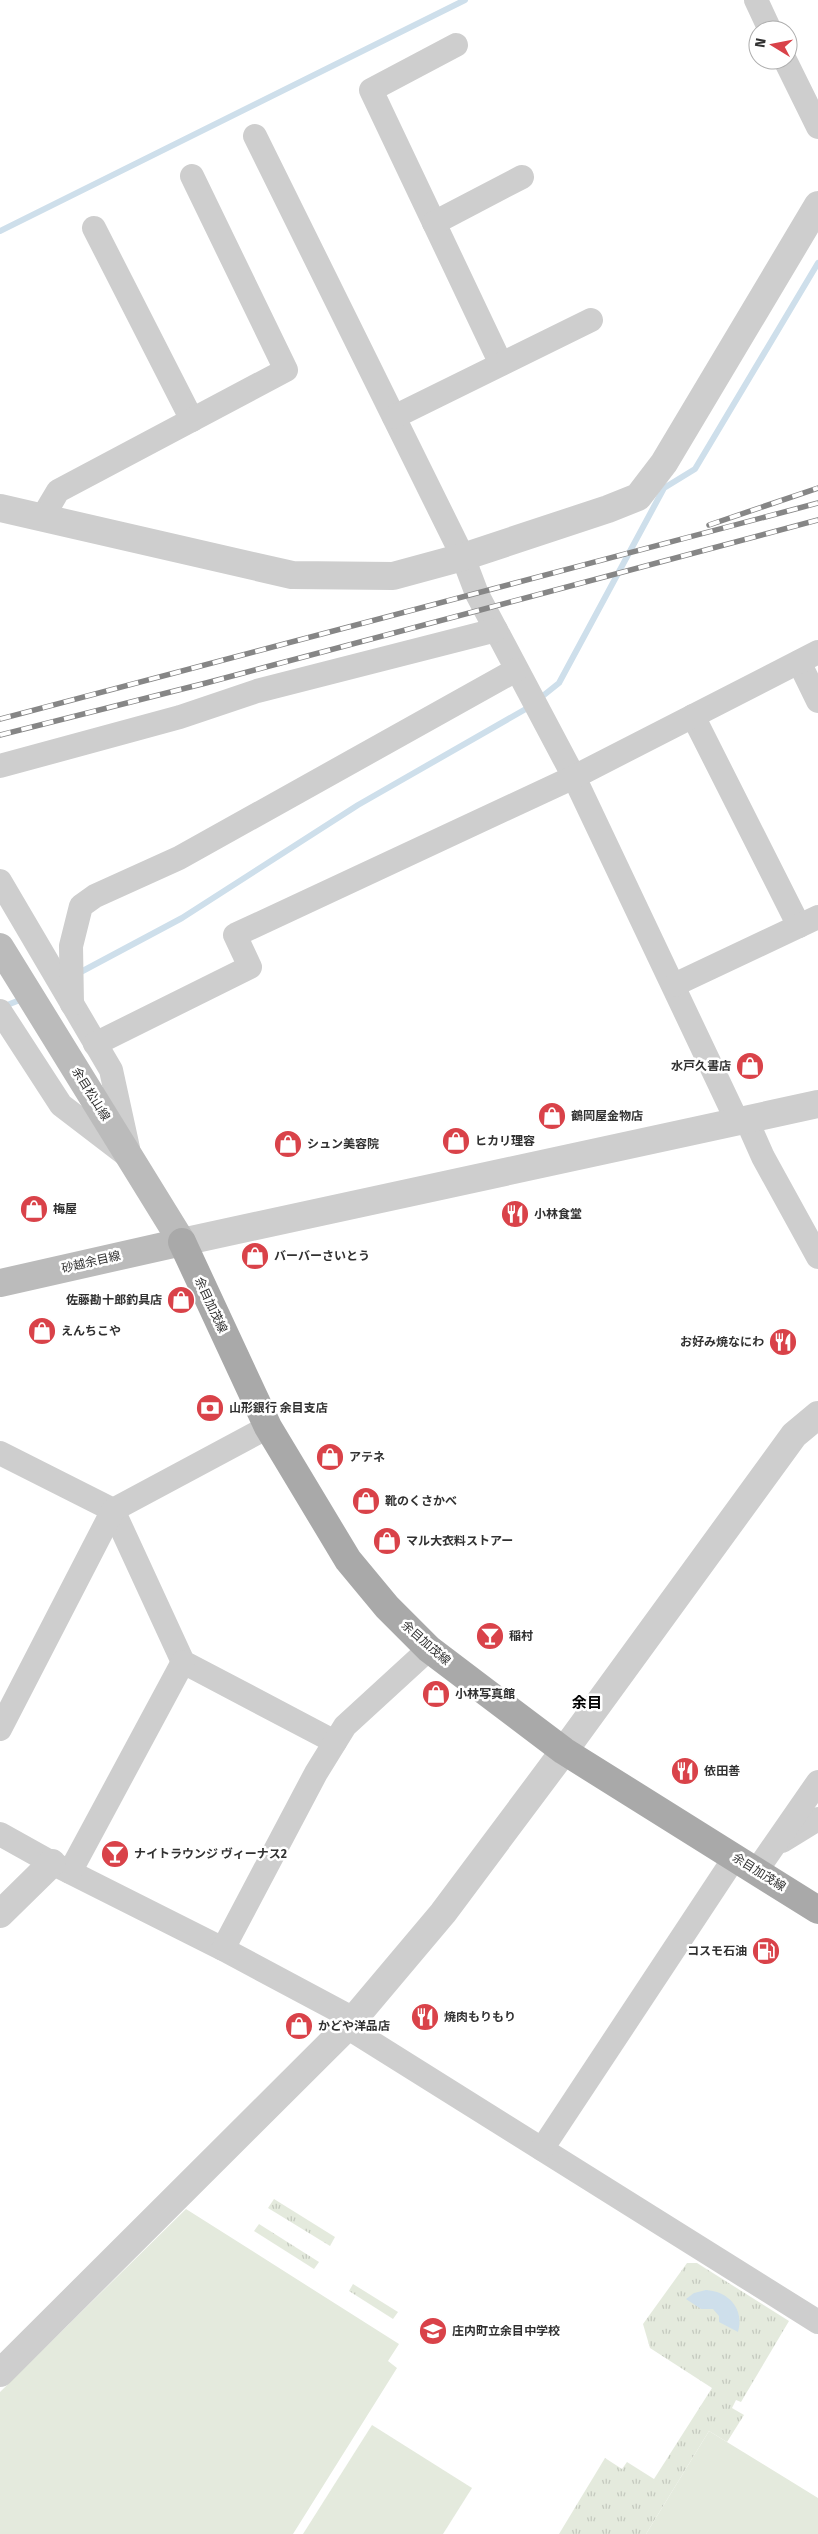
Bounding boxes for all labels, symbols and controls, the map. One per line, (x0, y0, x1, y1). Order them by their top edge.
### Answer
north arrow (748, 20, 798, 70)
text: N (752, 37, 770, 49)
shop icon: 水戸久書店 (735, 1051, 765, 1081)
place label: 水戸久書店 (671, 1059, 731, 1073)
street label: 余目松山線 (69, 1065, 113, 1123)
shop icon: 鶴岡屋金物店 (537, 1101, 567, 1131)
place label: 鶴岡屋金物店 (571, 1109, 643, 1123)
shop icon: ヒカリ理容 (441, 1126, 471, 1156)
shop icon: シュン美容院 (273, 1129, 303, 1159)
place label: ヒカリ理容 (475, 1134, 535, 1148)
place label: シュン美容院 (307, 1137, 379, 1151)
shop icon: 梅屋 (19, 1194, 49, 1224)
restaurant icon: 小林食堂 (500, 1199, 530, 1229)
place label: 梅屋 (53, 1202, 77, 1216)
place label: 小林食堂 (534, 1207, 582, 1221)
shop icon: バーバーさいとう (240, 1241, 270, 1271)
street label: 砂越余目線 (60, 1248, 122, 1276)
place label: バーバーさいとう (274, 1249, 370, 1263)
street label: 余目加茂線 (192, 1275, 230, 1335)
shop icon: 佐藤勘十郎釣具店 (166, 1285, 196, 1315)
place label: 佐藤勘十郎釣具店 (66, 1293, 162, 1307)
shop icon: えんちこや (27, 1316, 57, 1346)
place label: えんちこや (61, 1324, 121, 1338)
restaurant icon: お好み焼なにわ (768, 1327, 798, 1357)
place label: お好み焼なにわ (680, 1335, 764, 1349)
bank icon: 山形銀行 余目支店 (195, 1393, 225, 1423)
place label: 山形銀行 余目支店 (229, 1401, 328, 1415)
shop icon: アテネ (315, 1442, 345, 1472)
place label: アテネ (349, 1450, 385, 1464)
shop icon: 靴のくさかべ (351, 1486, 381, 1516)
place label: 靴のくさかべ (385, 1494, 457, 1508)
shop icon: マル大衣料ストアー (372, 1526, 402, 1556)
place label: マル大衣料ストアー (406, 1534, 513, 1548)
street label: 余目加茂線 (399, 1618, 453, 1668)
bar icon: 稲村 (475, 1621, 505, 1651)
place label: 稲村 (509, 1629, 533, 1643)
shop icon: 小林写真館 (421, 1679, 451, 1709)
place label: 小林写真館 (455, 1687, 515, 1701)
district label: 余目 (572, 1694, 602, 1712)
restaurant icon: 依田善 (670, 1756, 700, 1786)
place label: 依田善 (704, 1764, 740, 1778)
bar icon: ナイトラウンジ ヴィーナス2 (100, 1839, 130, 1869)
place label: ナイトラウンジ ヴィーナス2 (134, 1847, 287, 1861)
street label: 余目加茂線 (730, 1850, 788, 1894)
fuel station icon: コスモ石油 (751, 1936, 781, 1966)
place label: コスモ石油 (687, 1944, 747, 1958)
restaurant icon: 焼肉もりもり (410, 2002, 440, 2032)
place label: 焼肉もりもり (444, 2010, 516, 2024)
shop icon: かどや洋品店 (284, 2011, 314, 2041)
place label: かどや洋品店 (318, 2019, 390, 2033)
school or university icon: 庄内町立余目中学校 (418, 2316, 448, 2346)
place label: 庄内町立余目中学校 (452, 2324, 560, 2338)

